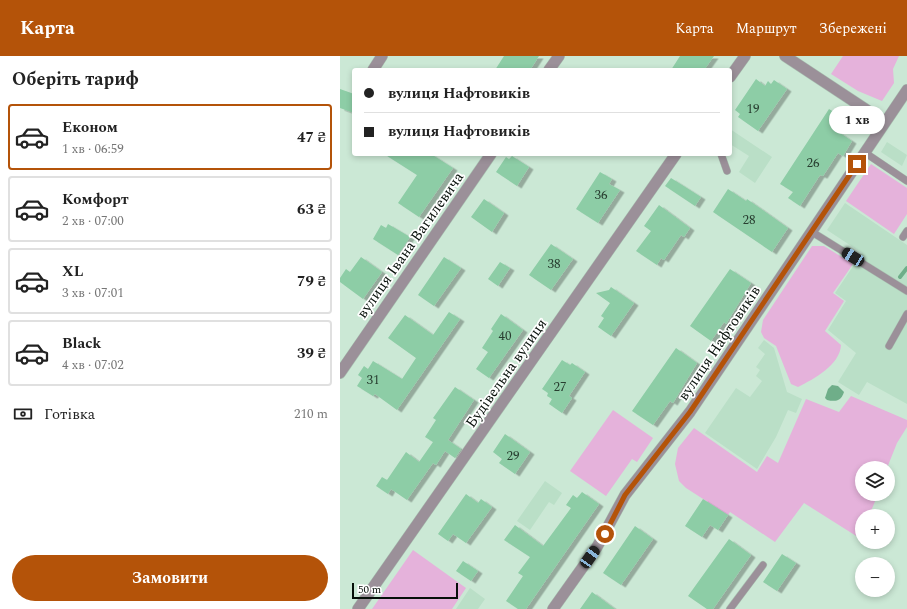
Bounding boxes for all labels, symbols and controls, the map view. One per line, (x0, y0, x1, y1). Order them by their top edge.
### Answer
text: Карта (20, 14, 75, 43)
text: Карта (675, 18, 714, 39)
text: Маршрут (736, 18, 797, 39)
text: Збережені (819, 18, 887, 39)
text: Оберіть тариф (12, 66, 139, 93)
text: вулиця Нафтовиків (388, 82, 530, 105)
house number: 19 (747, 99, 760, 119)
callout: 1 хв (829, 106, 885, 134)
text: 1 хв (845, 110, 869, 130)
text: Економ (62, 116, 118, 139)
icon: car (14, 119, 50, 155)
text: вулиця Нафтовиків (388, 120, 530, 143)
text: 47 ₴ (297, 126, 326, 149)
text: 1 хв · 06:59 (62, 139, 124, 159)
house number: 26 (807, 153, 820, 173)
route end (848, 155, 866, 173)
street label: вулиця Івана Вагилевича (351, 167, 470, 323)
house number: 36 (595, 185, 608, 205)
text: Комфорт (62, 188, 129, 211)
icon: car (14, 191, 50, 227)
text: 63 ₴ (297, 198, 326, 221)
house number: 28 (743, 210, 756, 230)
text: 2 хв · 07:00 (62, 211, 124, 231)
car (840, 246, 866, 268)
house number: 38 (548, 254, 561, 274)
text: XL (62, 260, 83, 283)
icon: car (14, 263, 50, 299)
text: 79 ₴ (297, 270, 326, 293)
street label: вулиця Нафтовиків (672, 281, 767, 405)
text: 3 хв · 07:01 (62, 283, 124, 303)
street label: Будівельна вулиця (460, 314, 553, 433)
house number: 40 (499, 326, 512, 346)
text: Black (62, 332, 101, 355)
icon: car (14, 335, 50, 371)
text: 39 ₴ (297, 342, 326, 365)
text: 4 хв · 07:02 (62, 355, 124, 375)
house number: 31 (367, 370, 380, 390)
house number: 27 (554, 377, 567, 397)
icon: cash (12, 403, 34, 425)
text: Готівка (44, 403, 95, 426)
text: 210 m (294, 404, 328, 424)
house number: 29 (507, 446, 520, 466)
map controls (855, 461, 895, 597)
button: layers (855, 461, 895, 501)
button: + (855, 509, 895, 549)
route start (596, 525, 614, 543)
car (578, 544, 602, 570)
button: Замовити (12, 555, 328, 601)
button: − (855, 557, 895, 597)
scale bar (352, 581, 458, 600)
text: 50 m (358, 581, 381, 598)

